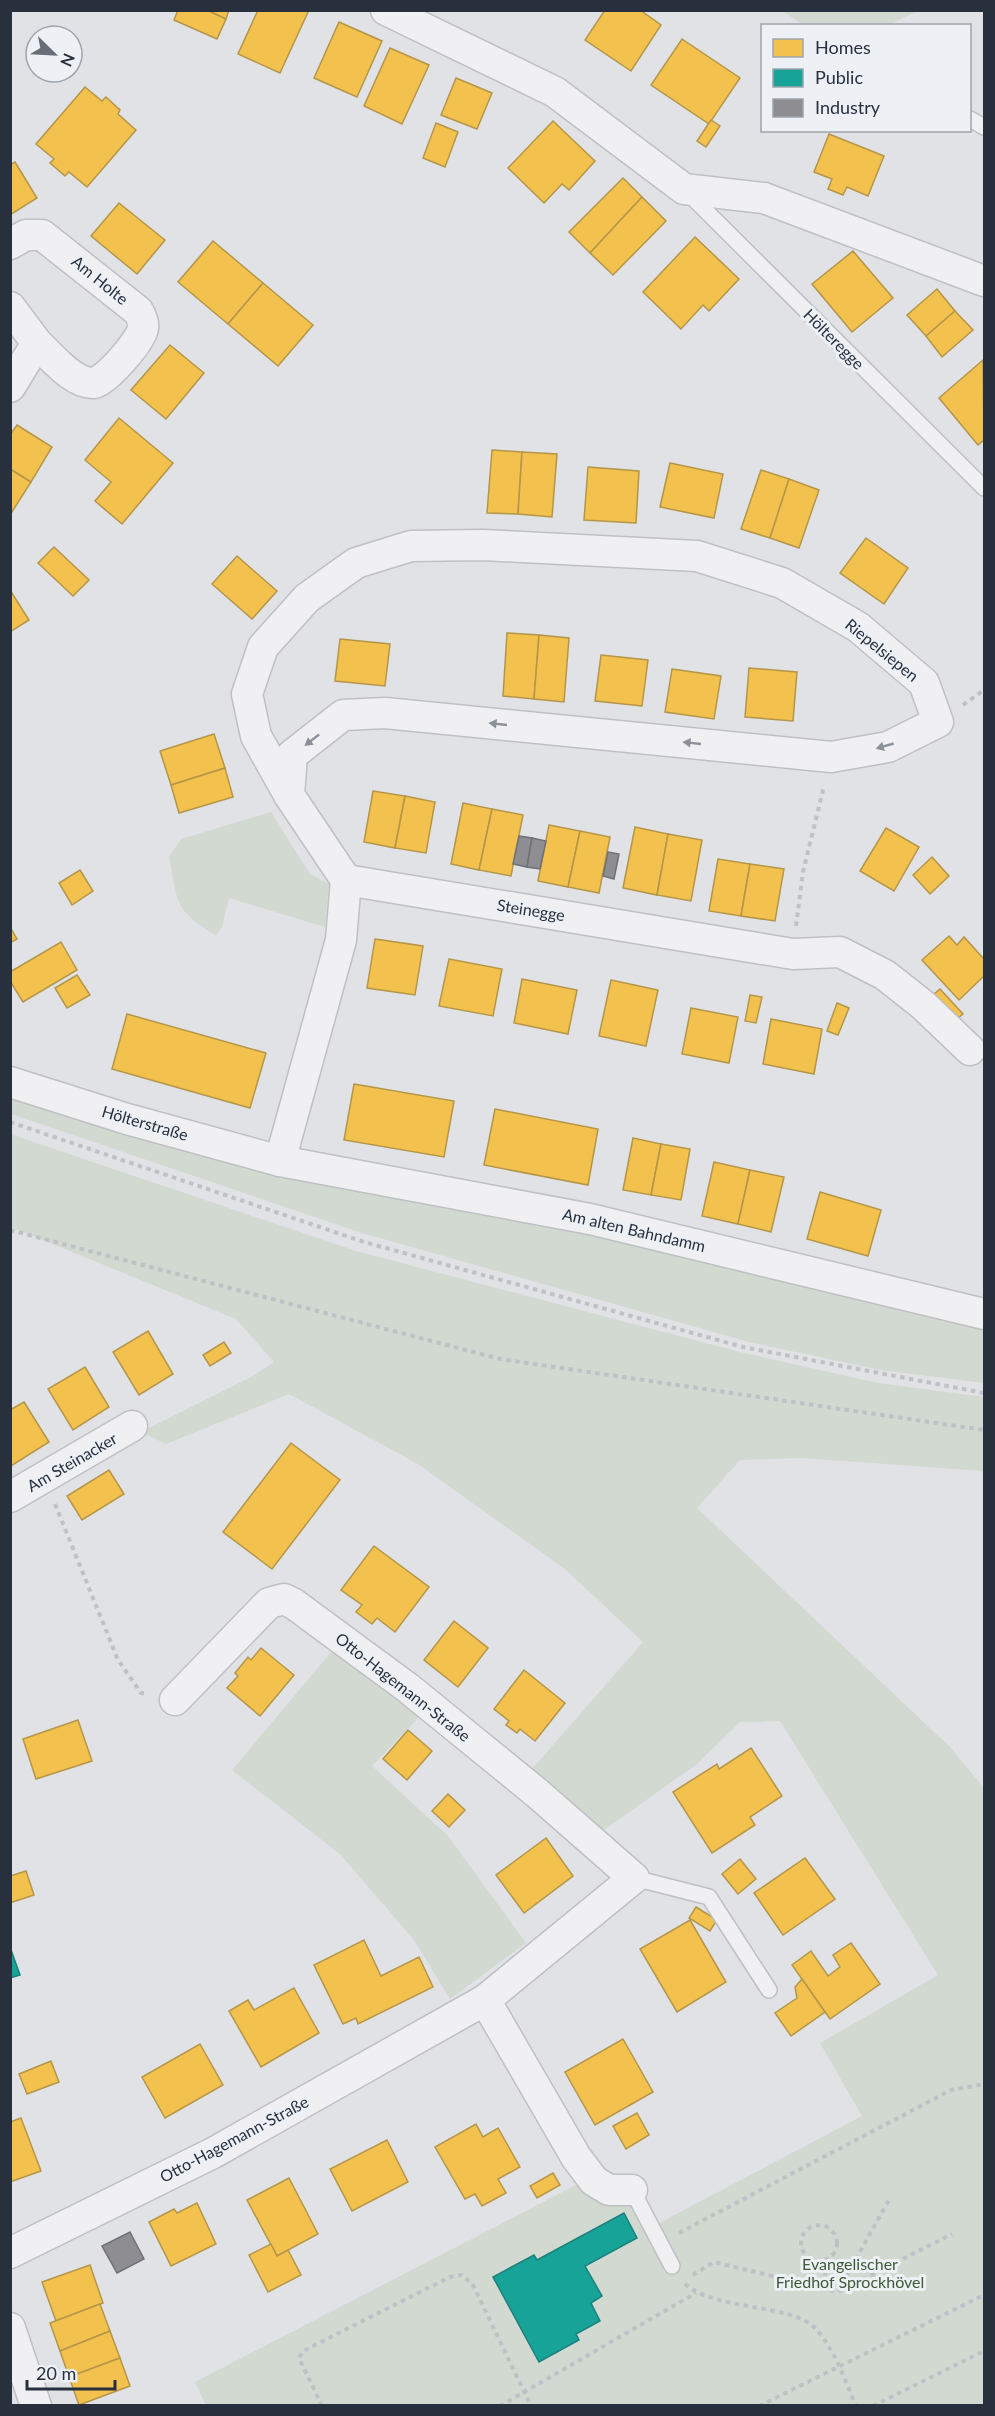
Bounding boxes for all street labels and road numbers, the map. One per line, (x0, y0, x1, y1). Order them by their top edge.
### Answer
street label: Am Holte (68, 251, 132, 308)
street label: Hölteregge (800, 304, 869, 373)
street label: Riepelsiepen (842, 614, 923, 685)
street label: Steinegge (496, 895, 566, 924)
street label: Hölterstraße (100, 1101, 190, 1144)
street label: Am alten Bahndamm (561, 1204, 707, 1255)
street label: Am Steinacker (23, 1428, 120, 1495)
street label: Otto-Hagemann-Straße (332, 1628, 474, 1745)
street label: Otto-Hagemann-Straße (156, 2091, 311, 2186)

